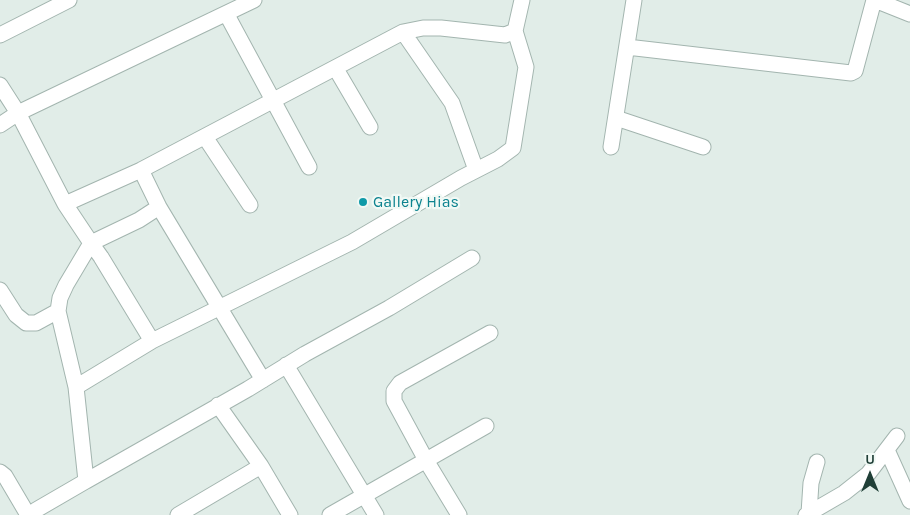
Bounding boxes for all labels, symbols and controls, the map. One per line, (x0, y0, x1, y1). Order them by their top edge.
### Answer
place label: Gallery Hias (373, 192, 459, 212)
marker: Gallery Hias (357, 196, 369, 208)
north arrow (845, 450, 895, 500)
text: U (865, 451, 875, 468)

